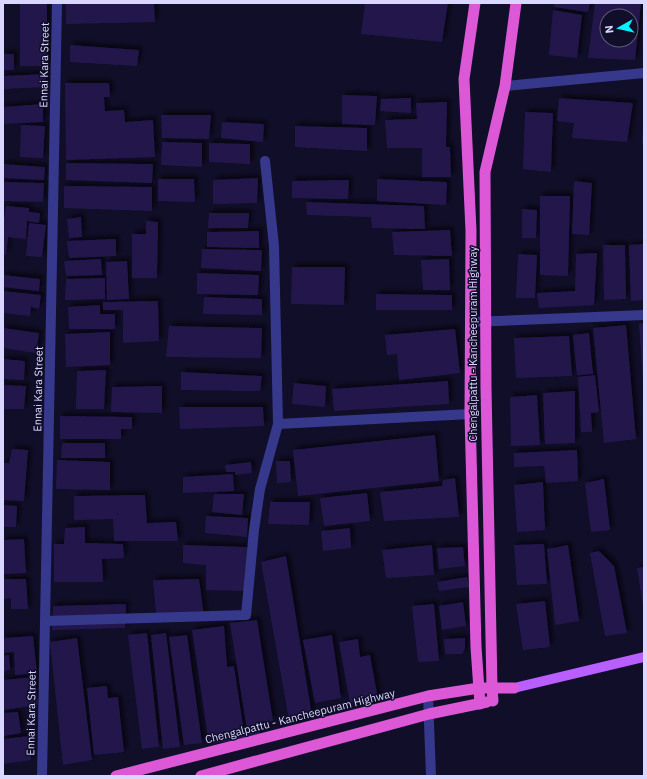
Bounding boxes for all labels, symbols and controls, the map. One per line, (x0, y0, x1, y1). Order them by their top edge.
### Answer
north arrow (599, 8, 639, 48)
street label: Ennai Kara Street (36, 22, 52, 108)
text: N (602, 24, 617, 34)
street label: Chengalpattu - Kancheepuram Highway (466, 246, 480, 442)
street label: Ennai Kara Street (30, 346, 46, 432)
street label: Ennai Kara Street (23, 670, 39, 756)
street label: Chengalpattu - Kancheepuram Highway (204, 685, 397, 746)

